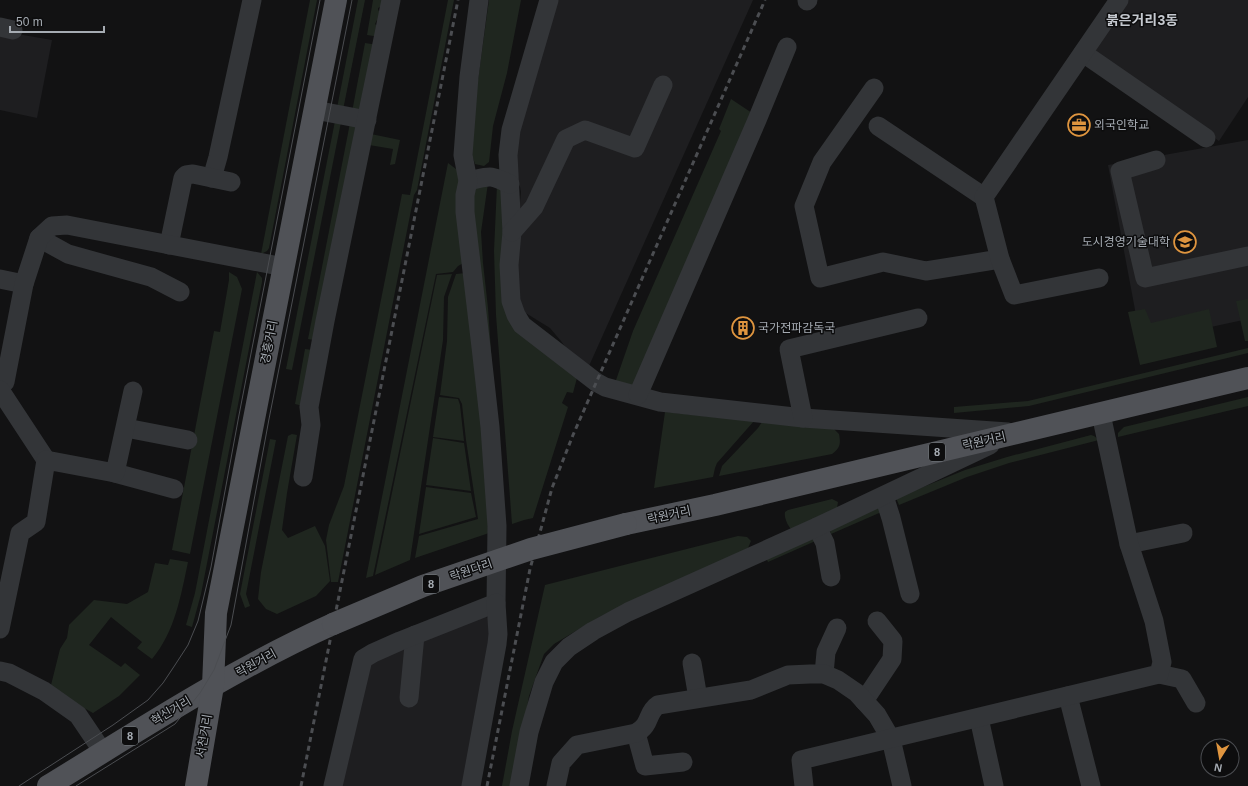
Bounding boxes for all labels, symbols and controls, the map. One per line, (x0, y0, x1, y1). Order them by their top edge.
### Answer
scale bar (10, 8, 104, 34)
district label: 붉은거리3동 (1106, 12, 1178, 28)
text: 50 m (16, 15, 43, 29)
office icon: 외국인학교 (1066, 112, 1092, 138)
place label: 외국인학교 (1094, 118, 1149, 132)
school or university icon: 도시경영기술대학 (1172, 229, 1198, 255)
place label: 도시경영기술대학 (1082, 235, 1170, 249)
building icon: 국가전파감독국 (730, 315, 756, 341)
street label: 경흥거리 (258, 319, 280, 365)
place label: 국가전파감독국 (758, 321, 835, 335)
street label: 락원거리 (961, 429, 1007, 453)
road number: 8 (929, 443, 945, 461)
street label: 락원거리 (646, 504, 692, 526)
street label: 락원다리 (448, 556, 494, 584)
road number: 8 (423, 575, 439, 593)
street label: 락원거리 (233, 646, 279, 680)
street label: 혁신거리 (148, 694, 194, 728)
street label: 서천거리 (193, 713, 215, 759)
road number: 8 (122, 727, 138, 745)
north arrow (1200, 738, 1240, 778)
text: N (1213, 761, 1223, 774)

